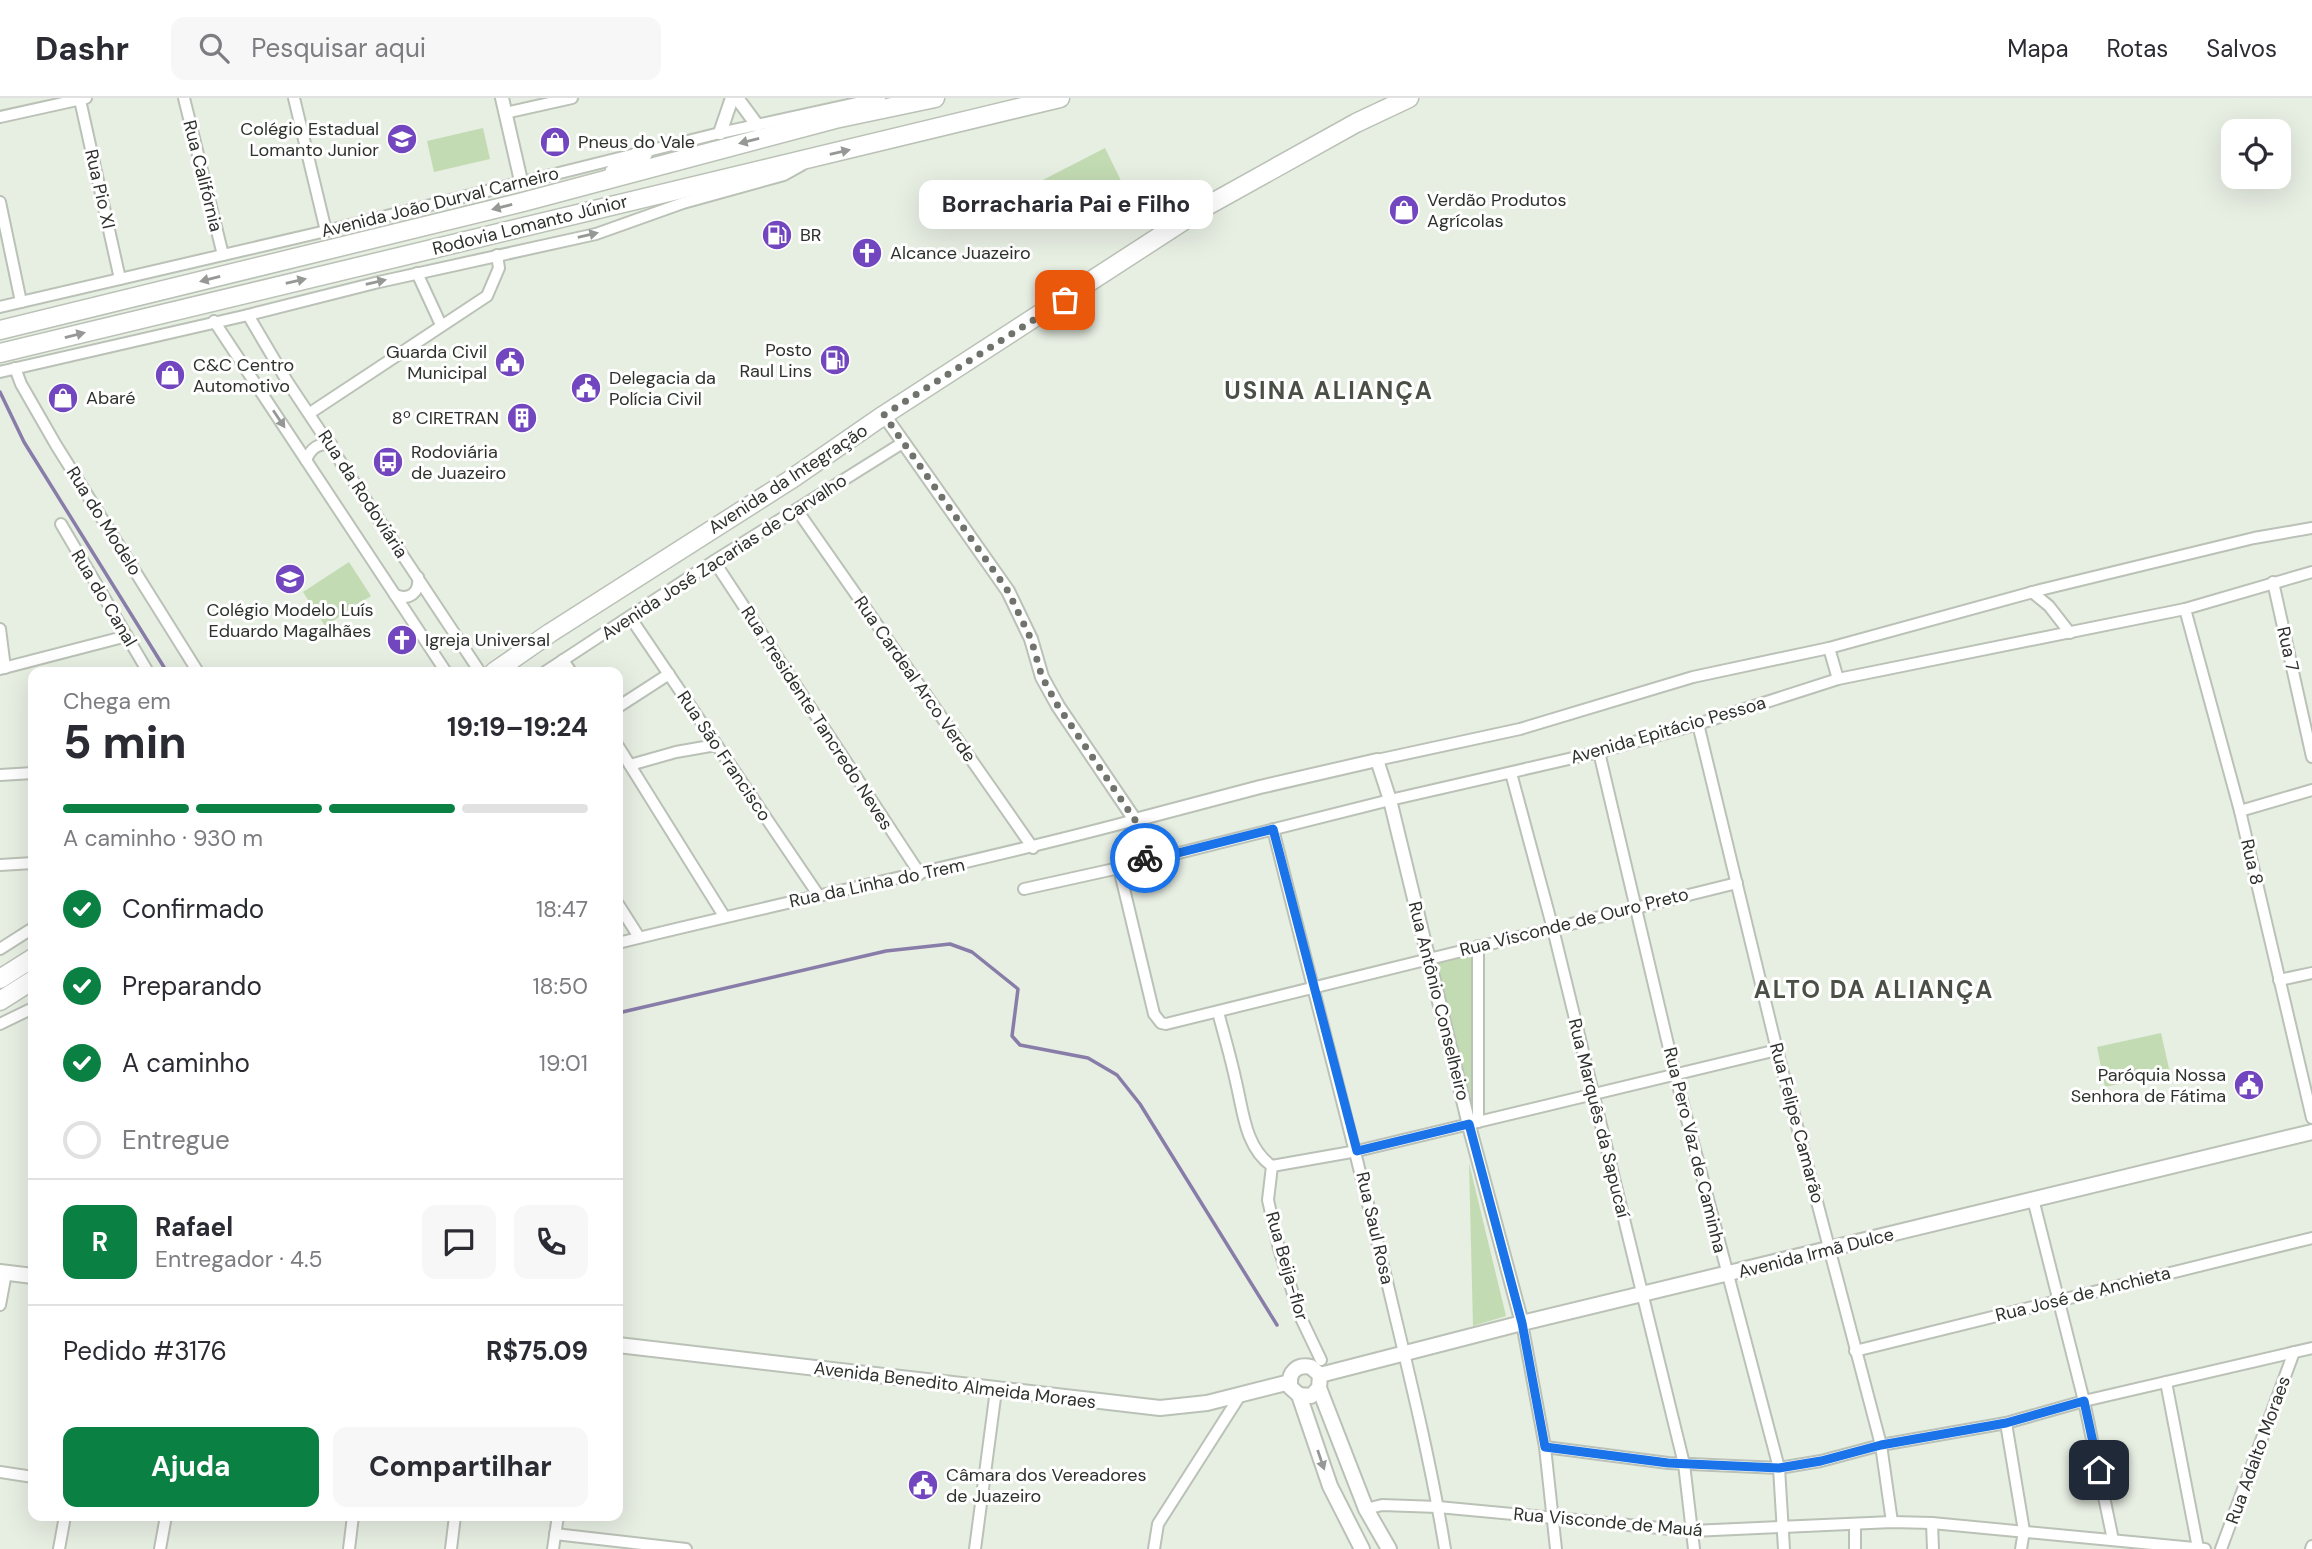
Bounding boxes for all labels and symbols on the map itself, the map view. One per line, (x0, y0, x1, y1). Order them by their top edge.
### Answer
place label: Colégio Estadual Lomanto Junior (240, 117, 379, 162)
street label: Rua Califórnia (178, 118, 228, 234)
school or university icon: Colégio Estadual Lomanto Junior (385, 122, 419, 156)
shop icon: Pneus do Vale (538, 125, 572, 159)
place label: Pneus do Vale (578, 130, 695, 154)
one-way arrow (738, 136, 760, 147)
one-way arrow (829, 146, 851, 157)
street label: Rua Pio XI (79, 147, 121, 231)
street label: Avenida João Durval Carneiro (319, 161, 561, 243)
callout: Borracharia Pai e Filho (918, 181, 1212, 230)
place label: Verdão Produtos Agrícolas (1427, 188, 1567, 233)
street label: Rodovia Lomanto Júnior (430, 189, 630, 261)
shop icon: Verdão Produtos Agrícolas (1387, 193, 1421, 227)
one-way arrow (491, 202, 513, 213)
fuel station icon: BR (760, 218, 794, 252)
place label: BR (800, 223, 822, 247)
one-way arrow (577, 229, 599, 240)
church icon: Alcance Juazeiro (850, 236, 884, 270)
place label: Alcance Juazeiro (890, 241, 1031, 265)
pin (1035, 270, 1095, 330)
one-way arrow (198, 274, 220, 285)
one-way arrow (285, 275, 307, 286)
one-way arrow (365, 276, 387, 287)
one-way arrow (64, 329, 86, 340)
place label: Posto Raul Lins (739, 338, 812, 383)
place label: Guarda Civil Municipal (386, 340, 487, 385)
fuel station icon: Posto Raul Lins (818, 343, 852, 377)
public building icon: Guarda Civil Municipal (493, 345, 527, 379)
place label: C&C Centro Automotivo (193, 353, 294, 398)
shop icon: C&C Centro Automotivo (153, 358, 187, 392)
place label: Delegacia da Polícia Civil (609, 366, 716, 411)
public building icon: Delegacia da Polícia Civil (569, 371, 603, 405)
district label: USINA ALIANÇA (1224, 375, 1434, 406)
shop icon: Abaré (46, 381, 80, 415)
place label: Abaré (86, 386, 136, 410)
building icon: 8º CIRETRAN (505, 401, 539, 435)
place label: 8º CIRETRAN (392, 406, 499, 430)
one-way arrow (272, 410, 286, 428)
street label: Avenida da Integração (704, 418, 872, 540)
street label: Rua da Rodoviária (313, 425, 413, 563)
place label: Rodoviária de Juazeiro (411, 440, 506, 485)
bus stop icon: Rodoviária de Juazeiro (371, 445, 405, 479)
street label: Rua do Modelo (61, 462, 147, 580)
street label: Avenida José Zacarias de Carvalho (597, 468, 851, 646)
street label: Rua do Canal (66, 545, 142, 651)
school or university icon: Colégio Modelo Luís Eduardo Magalhães (273, 562, 307, 596)
street label: Rua Cardeal Arco Verde (848, 591, 982, 767)
place label: Colégio Modelo Luís Eduardo Magalhães (206, 598, 374, 643)
street label: Rua Presidente Tancredo Neves (735, 601, 899, 835)
church icon: Igreja Universal (385, 623, 419, 657)
street label: Rua 7 (2271, 624, 2305, 674)
place label: Igreja Universal (425, 628, 550, 652)
street label: Rua São Francisco (671, 686, 777, 826)
street label: Avenida Epitácio Pessoa (1568, 691, 1768, 769)
courier (1110, 823, 1180, 893)
street label: Rua 8 (2235, 837, 2269, 887)
street label: Rua da Linha do Trem (787, 853, 967, 913)
street label: Rua Visconde de Ouro Preto (1457, 882, 1691, 962)
street label: Rua Antônio Conselheiro (1403, 899, 1475, 1103)
district label: ALTO DA ALIANÇA (1754, 974, 1994, 1005)
street label: Rua Marquês da Sapucaí (1563, 1016, 1635, 1220)
street label: Rua Felipe Camarão (1764, 1040, 1830, 1206)
street label: Rua Pero Vaz de Caminha (1658, 1045, 1732, 1255)
place label: Paróquia Nossa Senhora de Fátima (2071, 1063, 2226, 1108)
public building icon: Paróquia Nossa Senhora de Fátima (2232, 1068, 2266, 1102)
street label: Rua Saul Rosa (1350, 1169, 1400, 1287)
street label: Rua Beija-flor (1260, 1209, 1314, 1324)
street label: Avenida Irmã Dulce (1736, 1222, 1896, 1284)
street label: Rua José de Anchieta (1993, 1261, 2173, 1327)
street label: Avenida Benedito Almeida Moraes (812, 1356, 1098, 1414)
street label: Rua Adalto Moraes (2220, 1373, 2296, 1527)
pin (2069, 1440, 2129, 1500)
one-way arrow (1316, 1450, 1327, 1471)
place label: Câmara dos Vereadores de Juazeiro (946, 1463, 1147, 1508)
public building icon: Câmara dos Vereadores de Juazeiro (906, 1468, 940, 1502)
street label: Rua Visconde de Mauá (1512, 1502, 1704, 1542)

